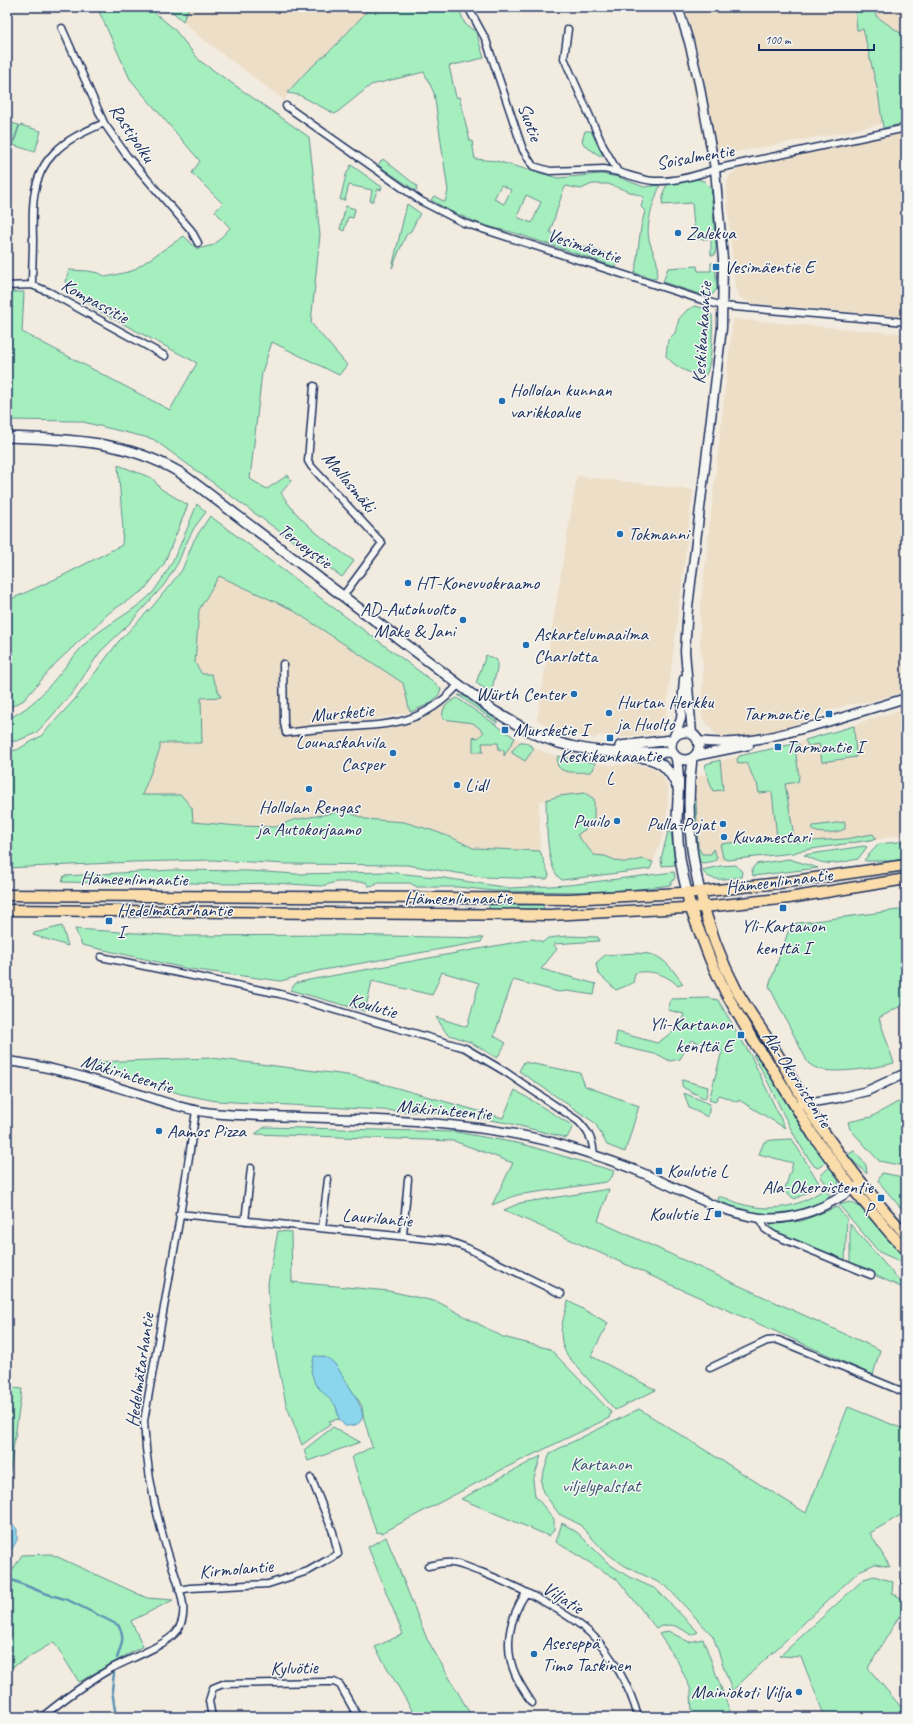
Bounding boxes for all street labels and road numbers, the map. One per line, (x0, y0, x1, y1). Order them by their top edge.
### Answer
street label: Rastipolku (104, 99, 161, 168)
street label: Suotie (512, 100, 549, 146)
street label: Soisalmentie (654, 138, 737, 176)
street label: Vesimäentie (544, 223, 625, 270)
street label: Kompassitie (57, 273, 134, 330)
street label: Keskikankaantie (686, 279, 718, 385)
street label: Mallasmäki (317, 447, 383, 519)
street label: Terveystie (273, 518, 338, 575)
street label: Mursketie (310, 698, 376, 728)
street label: Hämeenlinnantie (724, 862, 836, 899)
street label: Hämeenlinnantie (80, 866, 190, 892)
street label: Hämeenlinnantie (404, 886, 513, 910)
street label: Koulutie (346, 988, 401, 1025)
street label: Ala-Okeroistentie (757, 1026, 838, 1134)
street label: Mäkirinteentie (78, 1049, 178, 1100)
street label: Mäkirinteentie (396, 1094, 494, 1126)
street label: Laurilantie (341, 1203, 415, 1233)
street label: Hedelmätarhantie (120, 1310, 160, 1429)
street label: Kirmolantie (198, 1554, 276, 1584)
street label: Viljatie (538, 1576, 589, 1621)
street label: Kylvötie (270, 1655, 320, 1681)

